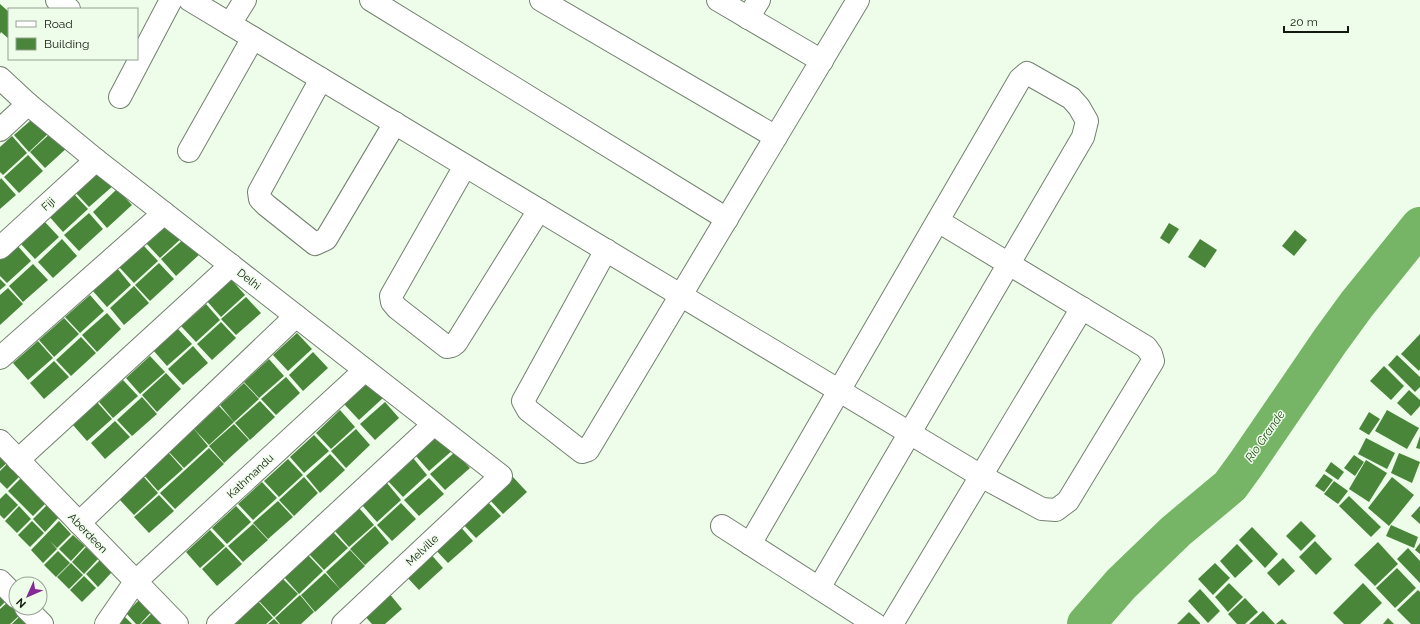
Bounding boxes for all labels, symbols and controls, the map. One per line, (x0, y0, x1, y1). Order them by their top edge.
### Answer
legend (8, 8, 138, 60)
scale bar (1284, 8, 1348, 34)
text: 20 m (1290, 15, 1318, 29)
text: Road (44, 17, 73, 31)
text: Building (44, 37, 90, 51)
street label: Fiji (39, 195, 58, 214)
street label: Delhi (234, 266, 263, 293)
water label: Rio Grande (1242, 407, 1288, 464)
street label: Kathmandu (224, 451, 276, 501)
street label: Aberdeen (65, 511, 110, 556)
street label: Melville (403, 532, 442, 569)
north arrow (8, 576, 48, 616)
text: N (14, 595, 29, 610)

